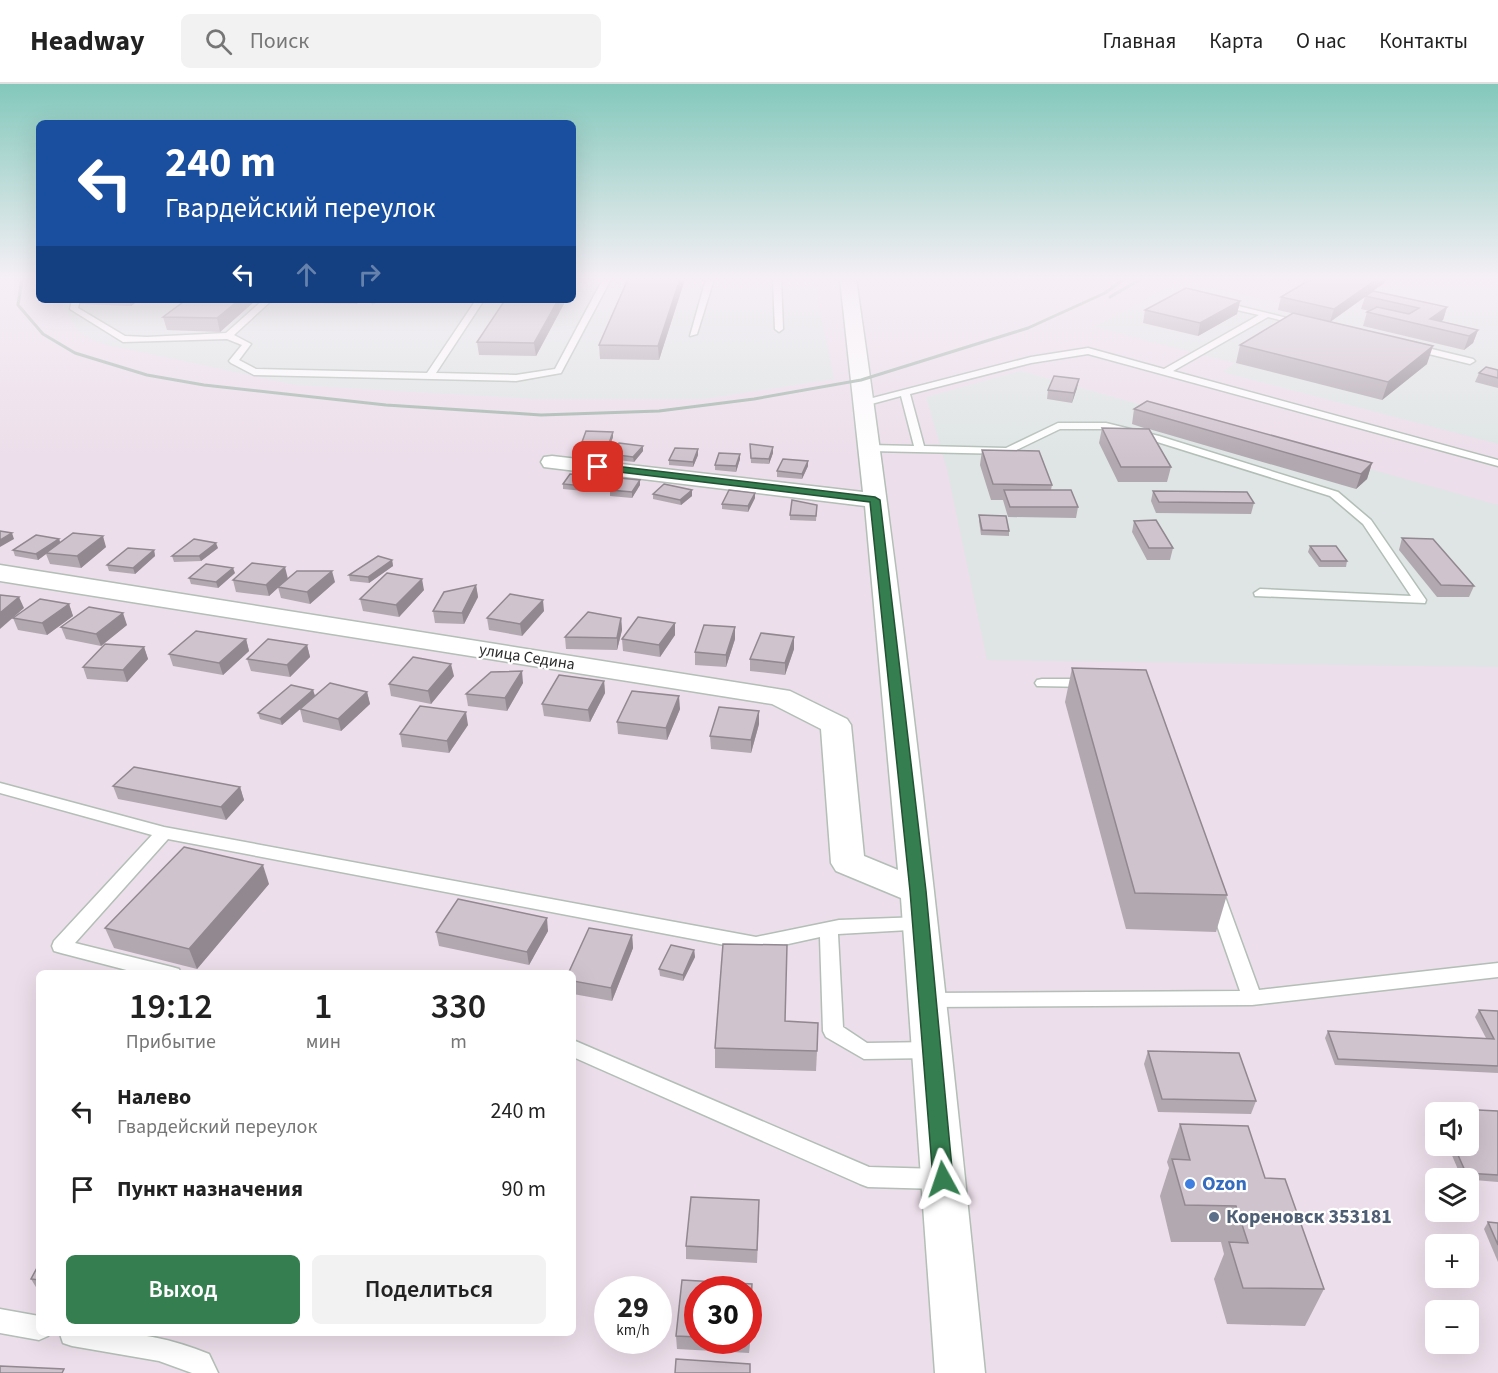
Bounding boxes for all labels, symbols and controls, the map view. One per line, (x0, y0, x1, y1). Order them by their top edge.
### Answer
search box (181, 14, 601, 68)
text: Headway (30, 21, 145, 61)
icon: search (202, 25, 235, 58)
text: Поиск (250, 25, 309, 57)
text: Главная (1103, 26, 1176, 56)
text: Карта (1209, 26, 1263, 56)
text: О нас (1296, 26, 1346, 56)
text: Контакты (1379, 26, 1468, 56)
text: 240 m (165, 133, 276, 193)
icon: left (66, 144, 144, 222)
text: Гвардейский переулок (165, 189, 435, 228)
icon: left (227, 258, 260, 291)
icon: ahead (290, 258, 323, 291)
icon: right (353, 258, 386, 291)
pin (572, 441, 623, 492)
icon: arrive (581, 450, 614, 483)
street label: улица Седина (477, 639, 577, 675)
text: 19:12 (129, 981, 213, 1032)
text: 1 (314, 981, 333, 1032)
text: 330 (431, 981, 486, 1032)
text: Прибытие (126, 1028, 216, 1056)
text: мин (306, 1028, 341, 1056)
text: m (450, 1028, 467, 1056)
text: Налево (117, 1081, 191, 1113)
icon: left (66, 1095, 99, 1128)
text: 240 m (491, 1095, 546, 1127)
map controls (1425, 1102, 1479, 1354)
button: sound (1425, 1102, 1479, 1156)
text: Гвардейский переулок (117, 1113, 317, 1141)
position arrow (911, 1147, 975, 1211)
button: layers (1425, 1168, 1479, 1222)
place label: Ozon (1202, 1170, 1247, 1198)
icon: arrive (66, 1173, 99, 1206)
text: Пункт назначения (117, 1173, 303, 1205)
text: 90 m (501, 1173, 546, 1205)
marker: Ozon (1183, 1177, 1197, 1191)
place label: Кореновск 353181 (1226, 1203, 1392, 1231)
marker: Кореновск 353181 (1207, 1210, 1221, 1224)
button: + (1425, 1234, 1479, 1288)
button: Выход (66, 1255, 300, 1324)
button: Поделиться (312, 1255, 546, 1324)
speed limit sign: 30 (684, 1276, 762, 1354)
text: 29 (617, 1286, 649, 1329)
button: − (1425, 1300, 1479, 1354)
text: km/h (616, 1320, 650, 1341)

